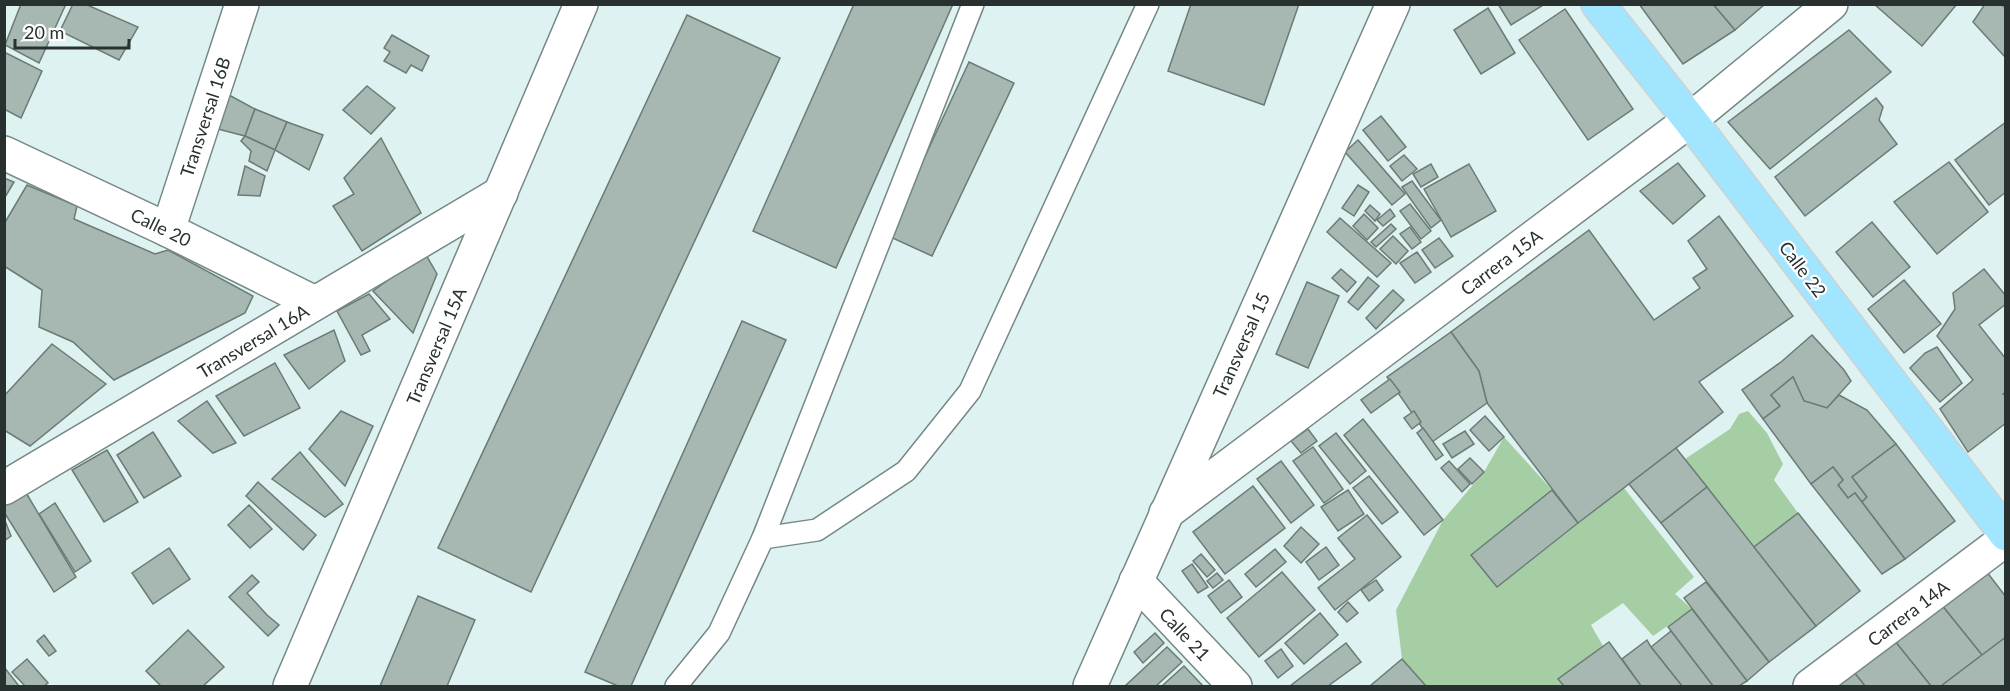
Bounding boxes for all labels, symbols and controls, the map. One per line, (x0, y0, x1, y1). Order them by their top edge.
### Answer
scale bar (15, 12, 129, 50)
text: 20 m (24, 21, 64, 43)
street label: Transversal 16B (175, 54, 235, 180)
street label: Calle 20 (127, 203, 195, 251)
street label: Carrera 15A (1456, 224, 1547, 300)
street label: Calle 22 (1775, 237, 1831, 301)
street label: Transversal 15A (401, 283, 471, 408)
street label: Transversal 15 (1208, 289, 1274, 401)
street label: Transversal 16A (194, 299, 313, 383)
street label: Carrera 14A (1863, 575, 1954, 651)
street label: Calle 21 (1155, 603, 1215, 665)

